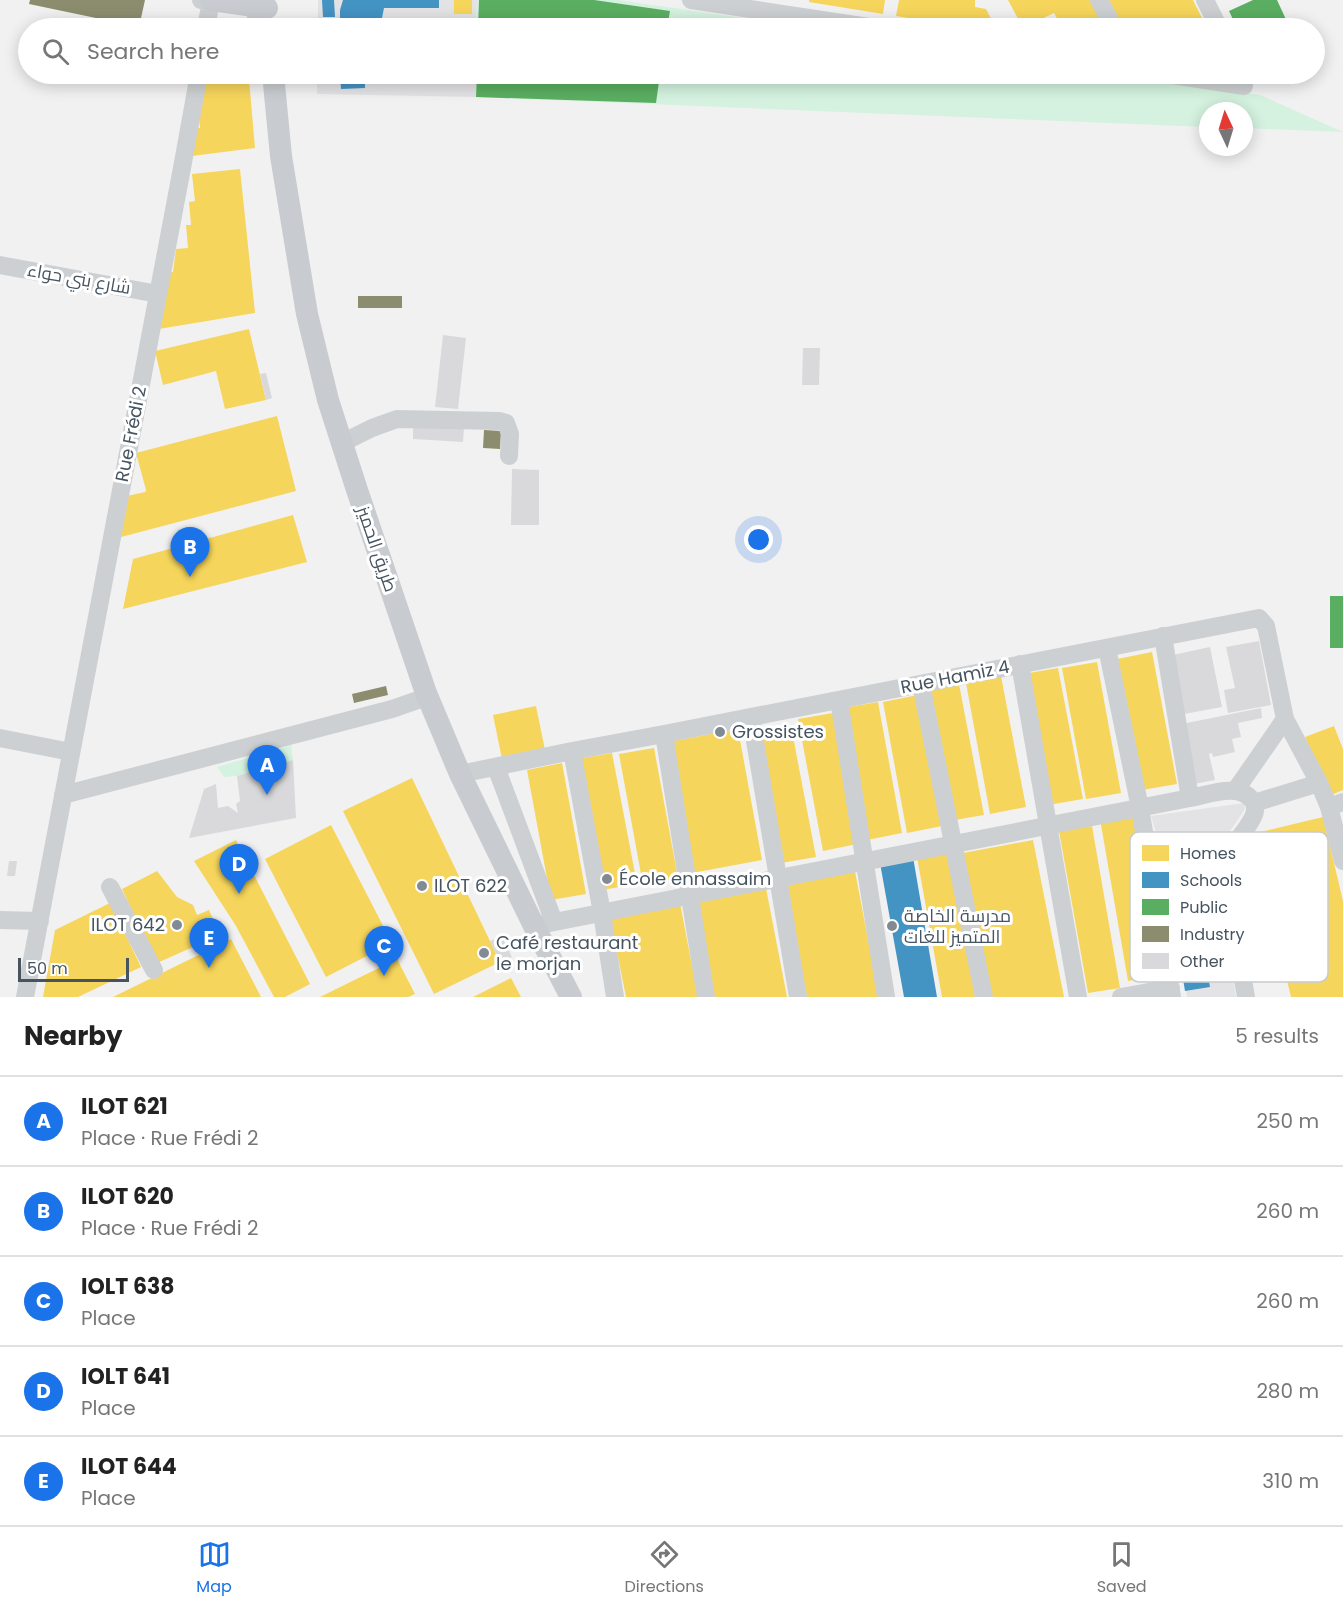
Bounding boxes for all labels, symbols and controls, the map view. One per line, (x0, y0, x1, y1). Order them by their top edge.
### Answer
search box (18, 18, 1325, 84)
icon: search (39, 35, 72, 68)
text: Search here (87, 36, 220, 67)
north arrow (1199, 102, 1253, 156)
street label: شارع بني حواء (25, 257, 133, 302)
street label: Rue Frédi 2 (109, 384, 152, 484)
street label: طريق الحميز (351, 502, 404, 595)
your location (744, 525, 773, 554)
pin: B (170, 528, 210, 577)
street label: Rue Hamiz 4 (898, 654, 1011, 699)
place label: Grossistes (732, 719, 824, 744)
marker: Grossistes (713, 725, 727, 739)
pin: A (248, 746, 286, 795)
legend (1130, 832, 1328, 982)
text: Homes (1180, 842, 1236, 865)
pin: D (220, 844, 258, 894)
place label: École ennassaim (619, 866, 771, 891)
text: Schools (1180, 869, 1242, 892)
marker: École ennassaim (600, 872, 614, 886)
place label: ILOT 622 (434, 873, 507, 898)
marker: ILOT 622 (415, 879, 429, 893)
text: Public (1180, 896, 1228, 919)
place label: مدرسة الخاصة المتميز للغات (904, 903, 1011, 949)
place label: ILOT 642 (91, 912, 165, 937)
marker: ILOT 642 (170, 918, 184, 932)
pin: E (190, 918, 228, 968)
marker: مدرسة الخاصة المتميز للغات (885, 919, 899, 933)
text: Industry (1180, 923, 1244, 946)
pin: C (364, 926, 404, 976)
place label: Café restaurant le morjan (496, 930, 638, 976)
marker: Café restaurant le morjan (477, 946, 491, 960)
text: Other (1180, 950, 1225, 973)
scale bar (18, 955, 129, 983)
text: 50 m (27, 957, 68, 980)
text: Nearby (24, 1018, 122, 1054)
text: 5 results (1235, 1022, 1319, 1050)
text: ILOT 621 (81, 1091, 168, 1122)
text: A (36, 1107, 51, 1135)
text: 250 m (1256, 1107, 1319, 1135)
text: Place · Rue Frédi 2 (81, 1124, 258, 1152)
text: ILOT 620 (81, 1181, 174, 1212)
text: B (37, 1197, 50, 1225)
text: 260 m (1256, 1197, 1319, 1225)
text: Place · Rue Frédi 2 (81, 1214, 258, 1242)
text: IOLT 638 (81, 1271, 175, 1302)
text: C (36, 1287, 51, 1315)
text: 260 m (1256, 1287, 1319, 1315)
text: Place (81, 1304, 136, 1332)
text: IOLT 641 (81, 1361, 170, 1392)
text: D (36, 1377, 51, 1405)
text: 280 m (1256, 1377, 1319, 1405)
text: Place (81, 1394, 136, 1422)
text: ILOT 644 (81, 1451, 177, 1482)
text: E (38, 1467, 49, 1495)
text: 310 m (1262, 1467, 1319, 1495)
text: Place (81, 1484, 136, 1512)
tab: Map (196, 1538, 232, 1599)
tab: Directions (625, 1538, 704, 1599)
tab: Saved (1097, 1538, 1147, 1599)

